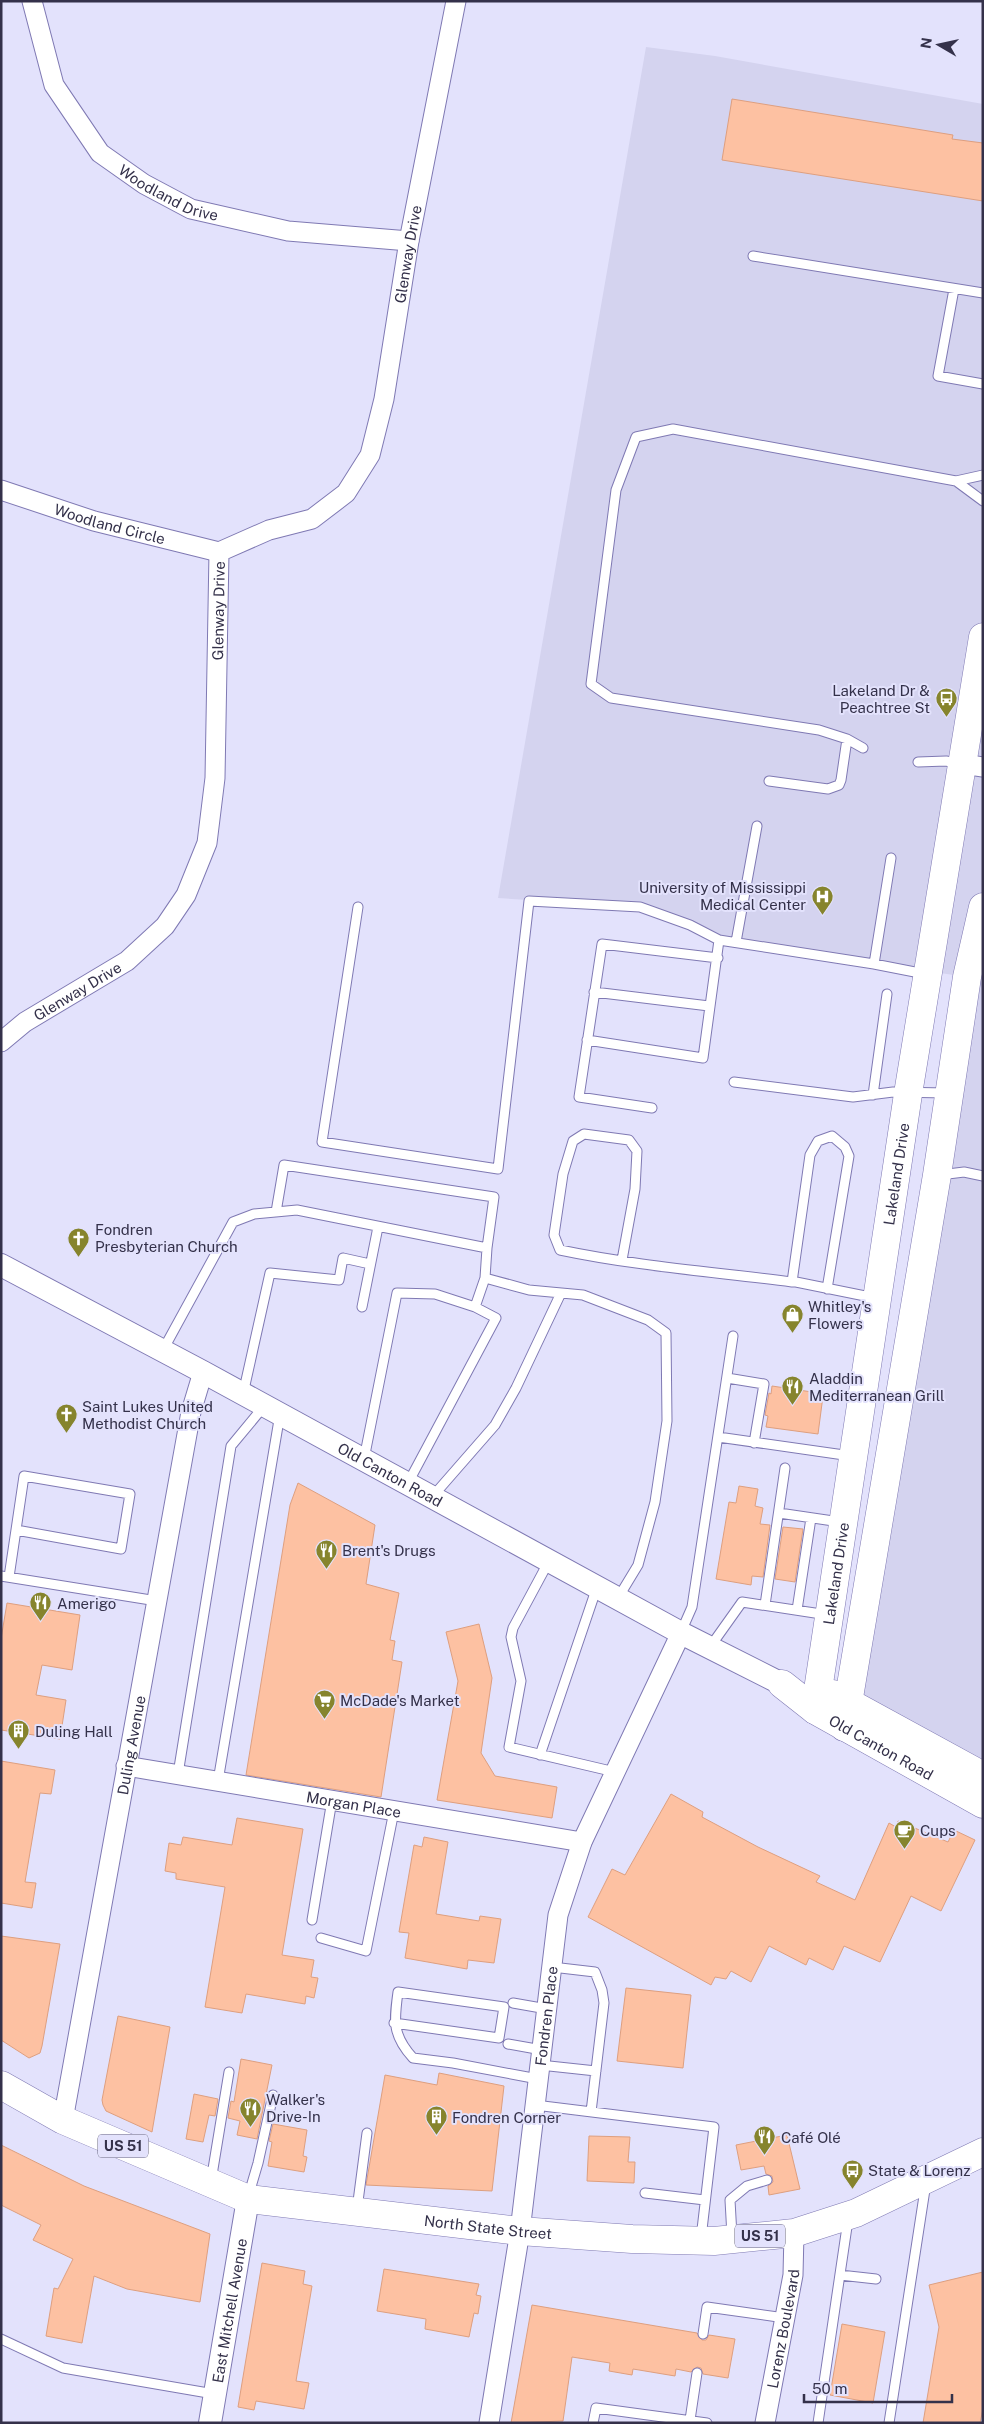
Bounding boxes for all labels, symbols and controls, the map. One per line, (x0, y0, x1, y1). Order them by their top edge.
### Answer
north arrow (914, 20, 964, 70)
text: N (917, 36, 935, 50)
street label: Woodland Drive (116, 161, 220, 223)
street label: Glenway Drive (391, 204, 424, 304)
street label: Woodland Circle (52, 500, 167, 547)
street label: Glenway Drive (209, 561, 227, 661)
place label: Lakeland Dr & Peachtree St (832, 682, 930, 716)
bus stop icon: Lakeland Dr & Peachtree St (934, 687, 958, 718)
place label: University of Mississippi Medical Center (639, 879, 806, 913)
hospital icon: University of Mississippi Medical Center (810, 884, 834, 915)
street label: Glenway Drive (30, 958, 124, 1024)
street label: Lakeland Drive (880, 1122, 912, 1226)
place label: Fondren Presbyterian Church (95, 1221, 238, 1255)
church icon: Fondren Presbyterian Church (67, 1226, 91, 1257)
place label: Whitley's Flowers (808, 1298, 871, 1332)
shop icon: Whitley's Flowers (780, 1303, 804, 1334)
place label: Aladdin Mediterranean Grill (809, 1370, 945, 1404)
restaurant icon: Aladdin Mediterranean Grill (781, 1375, 805, 1406)
place label: Saint Lukes United Methodist Church (82, 1398, 213, 1432)
church icon: Saint Lukes United Methodist Church (54, 1403, 78, 1434)
street label: Old Canton Road (335, 1439, 446, 1510)
street label: Lakeland Drive (819, 1521, 852, 1626)
restaurant icon: Brent's Drugs (314, 1538, 338, 1569)
place label: Brent's Drugs (342, 1542, 436, 1559)
restaurant icon: Amerigo (29, 1591, 53, 1622)
place label: Amerigo (57, 1595, 116, 1612)
supermarket icon: McDade's Market (312, 1688, 336, 1719)
place label: McDade's Market (340, 1692, 460, 1709)
street label: Duling Avenue (113, 1694, 148, 1796)
street label: Old Canton Road (826, 1711, 936, 1783)
building icon: Duling Hall (7, 1719, 31, 1750)
place label: Duling Hall (35, 1723, 113, 1740)
street label: Morgan Place (305, 1788, 403, 1820)
cafe icon: Cups (892, 1818, 916, 1849)
place label: Cups (920, 1822, 956, 1839)
street label: Fondren Place (531, 1965, 560, 2067)
place label: Walker's Drive-In (266, 2091, 325, 2125)
restaurant icon: Walker's Drive-In (238, 2096, 262, 2127)
building icon: Fondren Corner (424, 2105, 448, 2136)
place label: Fondren Corner (452, 2109, 561, 2126)
restaurant icon: Café Olé (753, 2125, 777, 2156)
place label: Café Olé (781, 2129, 841, 2146)
road number: US 51 (98, 2134, 148, 2158)
bus stop icon: State & Lorenz (840, 2158, 864, 2189)
place label: State & Lorenz (868, 2162, 970, 2179)
street label: North State Street (423, 2211, 553, 2242)
road number: US 51 (735, 2224, 785, 2248)
street label: East Mitchell Avenue (208, 2237, 250, 2384)
street label: Lorenz Boulevard (763, 2269, 802, 2390)
scale bar (804, 2372, 952, 2404)
text: 50 m (812, 2380, 847, 2397)

